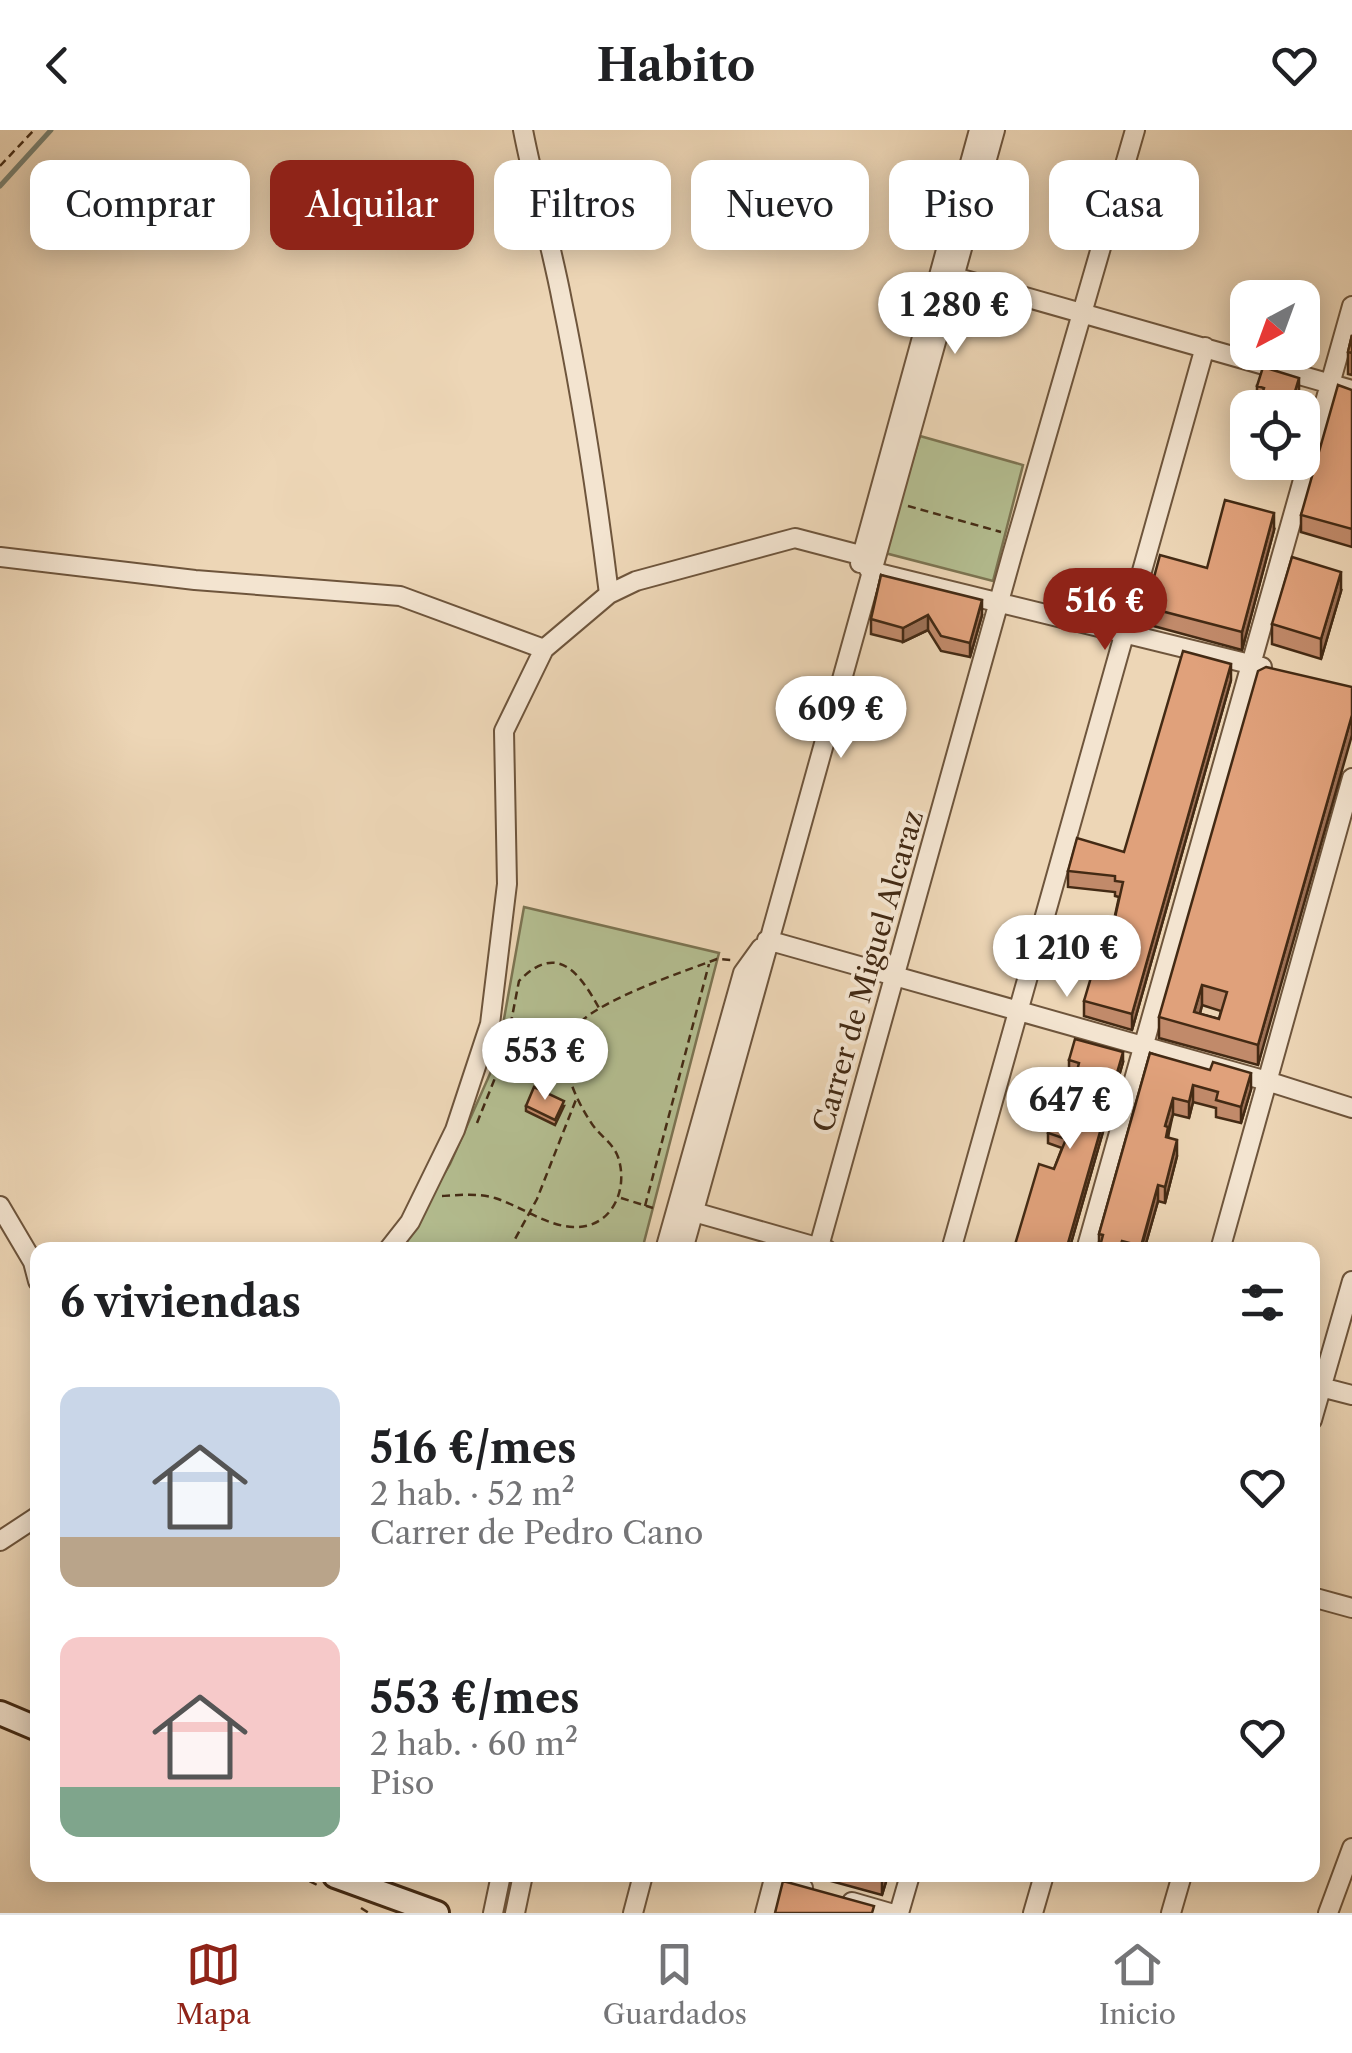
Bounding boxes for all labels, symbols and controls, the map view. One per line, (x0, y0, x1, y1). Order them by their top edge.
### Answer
text: Habito (597, 37, 755, 93)
icon: back (30, 38, 85, 93)
icon: heart (1267, 38, 1322, 93)
chip: Comprar (30, 160, 250, 250)
chip: Alquilar (270, 160, 474, 250)
chip: Filtros (494, 160, 671, 250)
chip: Nuevo (691, 160, 869, 250)
chip: Piso (889, 160, 1029, 250)
chip: Casa (1049, 160, 1199, 250)
pin: 1 280 € (863, 272, 1047, 357)
north arrow (1230, 280, 1320, 370)
map controls (1230, 280, 1320, 480)
text: 1 280 € (900, 285, 1010, 324)
button: locate (1230, 390, 1320, 480)
pin: 516 € (1035, 568, 1175, 653)
text: 516 € (1065, 581, 1145, 620)
pin: 609 € (771, 676, 911, 761)
text: 609 € (798, 689, 884, 728)
street label: Carrer de Miguel Alcaraz (806, 806, 930, 1136)
pin: 1 210 € (975, 915, 1159, 1000)
text: 1 210 € (1015, 928, 1119, 967)
pin: 553 € (475, 1018, 615, 1103)
text: 553 € (504, 1031, 586, 1070)
pin: 647 € (1000, 1067, 1140, 1152)
text: 647 € (1028, 1080, 1112, 1119)
icon: filters (1235, 1275, 1290, 1330)
text: 6 viviendas (60, 1276, 301, 1328)
text: 516 €/mes (370, 1422, 577, 1474)
icon: home (140, 1427, 260, 1547)
icon: heart (1235, 1460, 1290, 1515)
text: 2 hab. · 52 m² (370, 1474, 575, 1513)
text: Carrer de Pedro Cano (370, 1513, 703, 1552)
text: 553 €/mes (370, 1672, 579, 1724)
icon: home (140, 1677, 260, 1797)
icon: heart (1235, 1710, 1290, 1765)
text: 2 hab. · 60 m² (370, 1724, 578, 1763)
text: Piso (370, 1763, 434, 1802)
tab: Mapa (176, 1937, 251, 2031)
tab: Guardados (603, 1937, 747, 2031)
tab: Inicio (1099, 1937, 1176, 2031)

